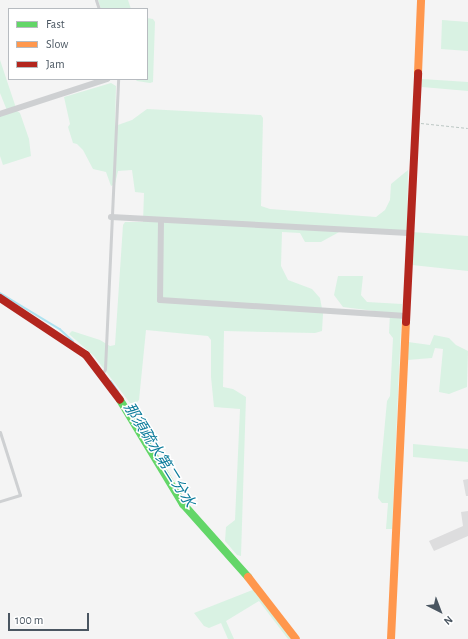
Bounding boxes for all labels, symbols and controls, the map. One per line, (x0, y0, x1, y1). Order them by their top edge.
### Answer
legend (8, 8, 148, 80)
text: Fast (46, 18, 65, 30)
text: Slow (46, 38, 68, 50)
text: Jam (46, 58, 65, 70)
water label: 那須疏水第二分水 (120, 399, 198, 511)
north arrow (420, 591, 460, 631)
scale bar (10, 605, 91, 631)
text: 100 m (15, 614, 43, 626)
text: N (442, 614, 455, 627)

